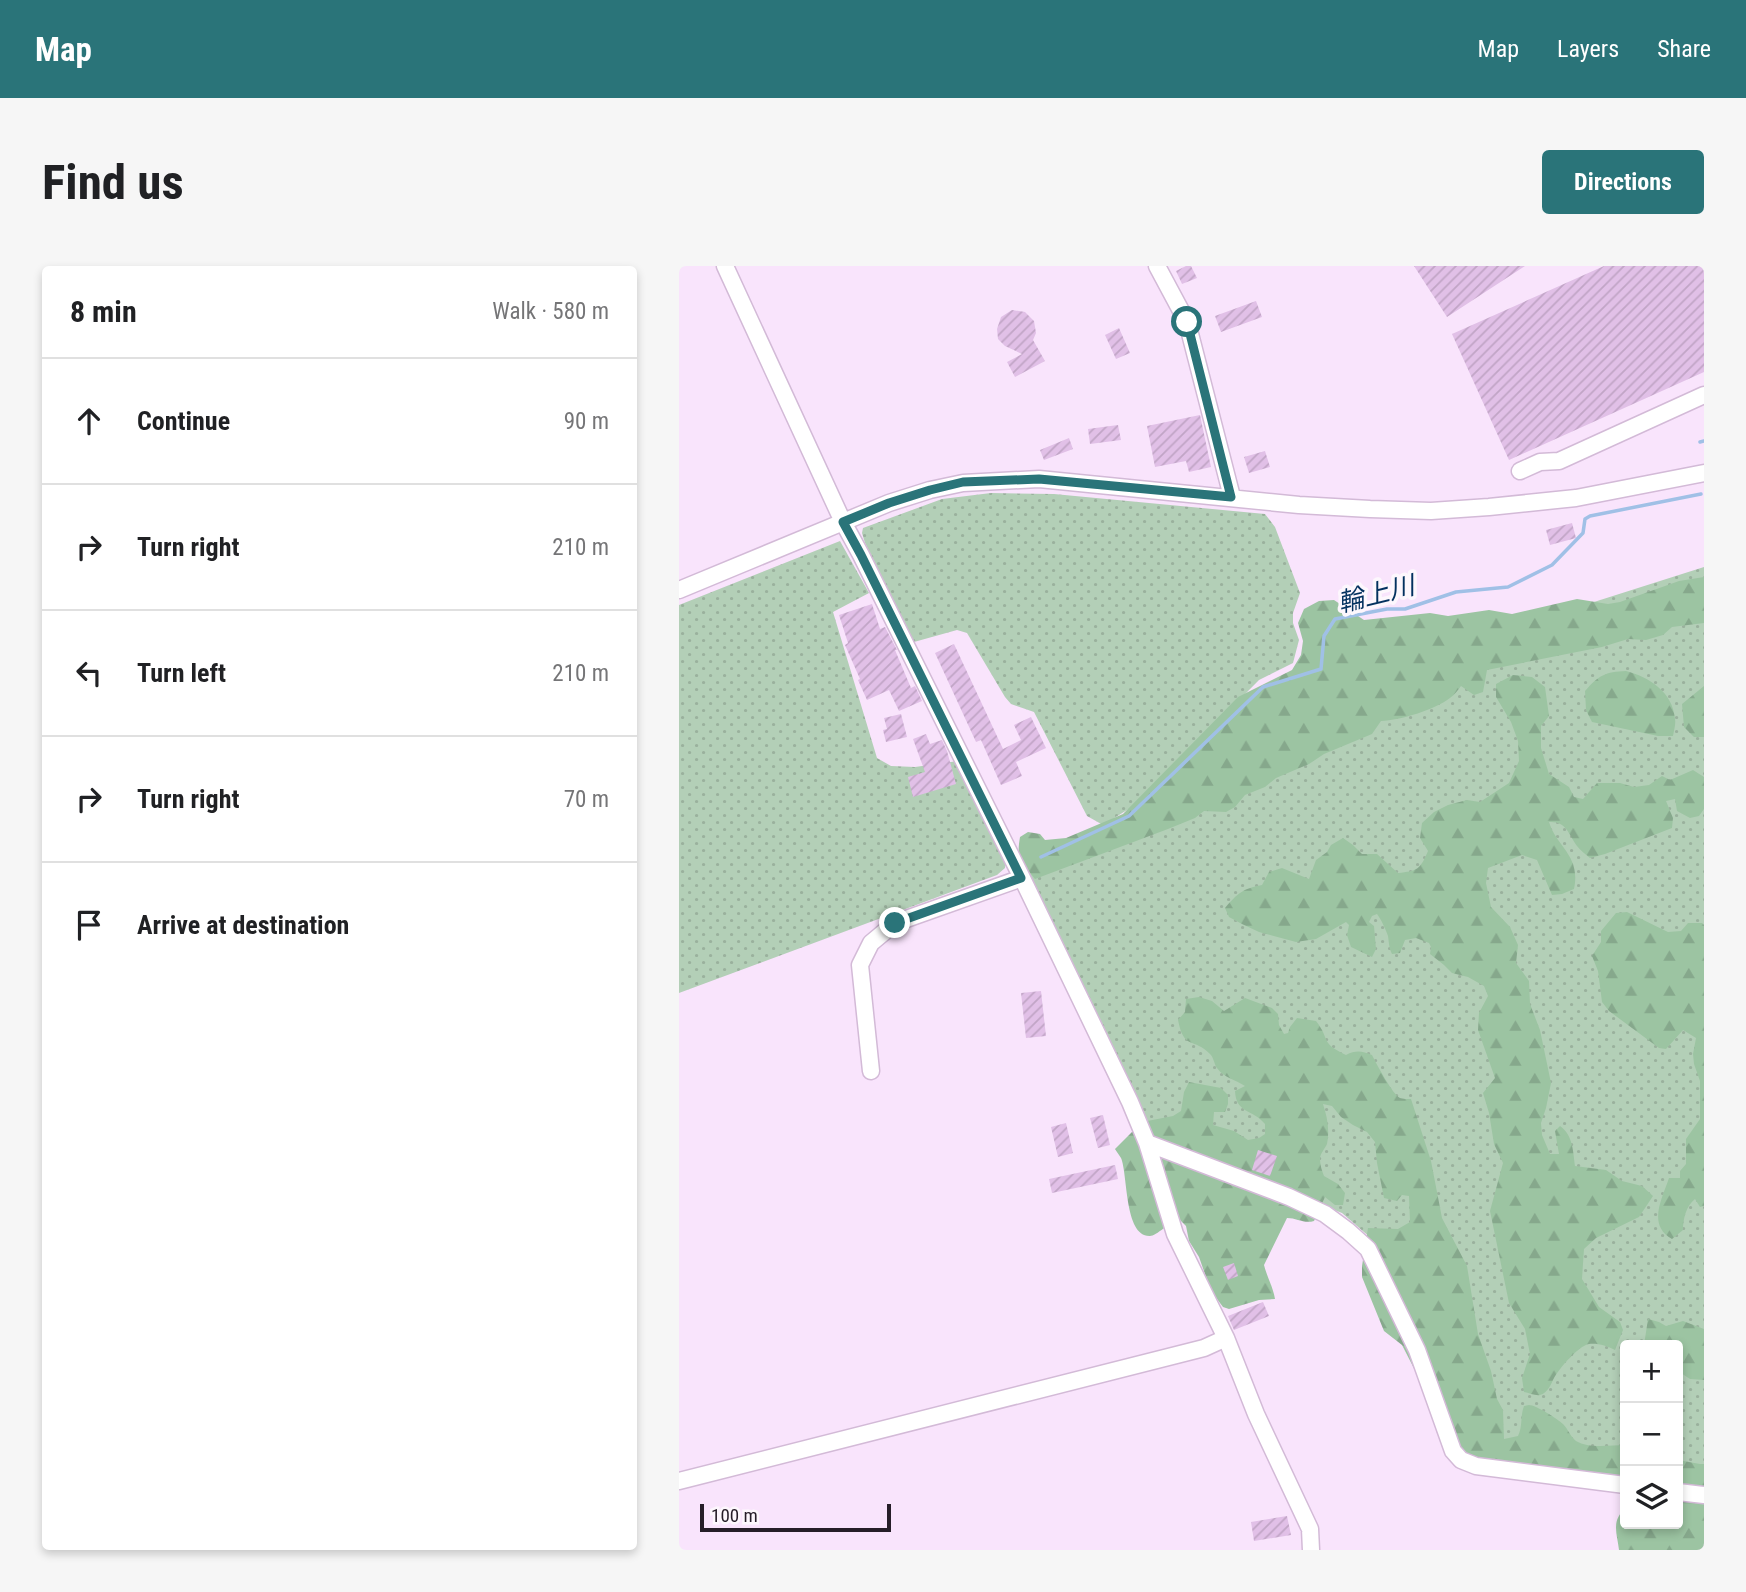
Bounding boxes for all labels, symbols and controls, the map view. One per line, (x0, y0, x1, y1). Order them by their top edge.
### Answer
text: Map (35, 30, 92, 69)
text: Map (1478, 35, 1519, 63)
text: Layers (1557, 35, 1619, 63)
text: Share (1657, 35, 1711, 63)
button: Directions (1542, 150, 1704, 214)
text: Find us (42, 154, 184, 211)
text: 8 min (70, 294, 137, 329)
text: Walk · 580 m (492, 298, 609, 325)
route start (1171, 306, 1202, 337)
icon: ahead (70, 402, 108, 440)
text: Continue (137, 406, 230, 436)
text: 90 m (564, 408, 609, 435)
icon: right (70, 528, 108, 566)
text: Turn right (137, 532, 239, 562)
text: 210 m (552, 534, 609, 561)
water label: 輪上川 (1335, 569, 1420, 618)
icon: left (70, 654, 108, 692)
text: Turn left (137, 658, 226, 688)
text: 210 m (552, 660, 609, 687)
icon: right (70, 780, 108, 818)
text: Turn right (137, 784, 239, 814)
text: 70 m (564, 786, 609, 813)
icon: arrive (70, 906, 108, 944)
route end (879, 907, 910, 938)
text: Arrive at destination (137, 910, 349, 940)
map controls (1620, 1340, 1683, 1529)
button: + (1620, 1340, 1683, 1403)
button: − (1620, 1403, 1683, 1466)
button: layers (1620, 1466, 1683, 1529)
scale bar (700, 1501, 891, 1533)
text: 100 m (711, 1504, 758, 1527)

